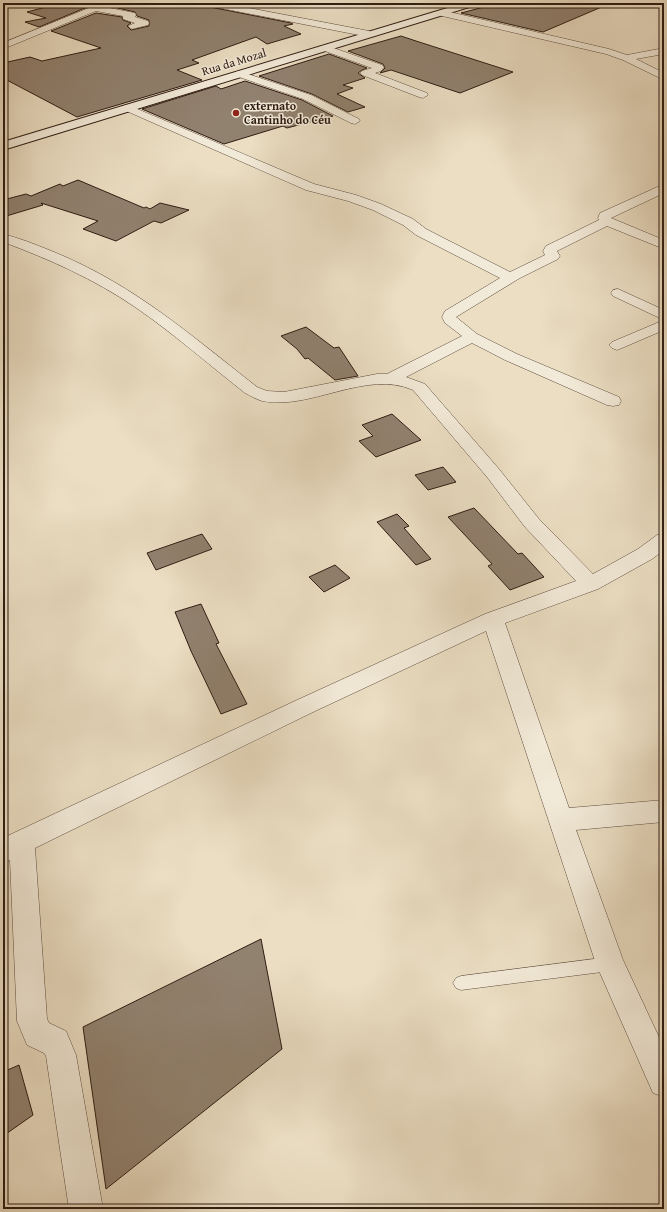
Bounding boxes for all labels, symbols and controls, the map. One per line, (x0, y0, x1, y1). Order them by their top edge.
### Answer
street label: Rua da Mozal (199, 43, 269, 79)
place label: externato Cantinho do Céu (244, 97, 331, 128)
marker: externato Cantinho do Céu (231, 108, 241, 118)

